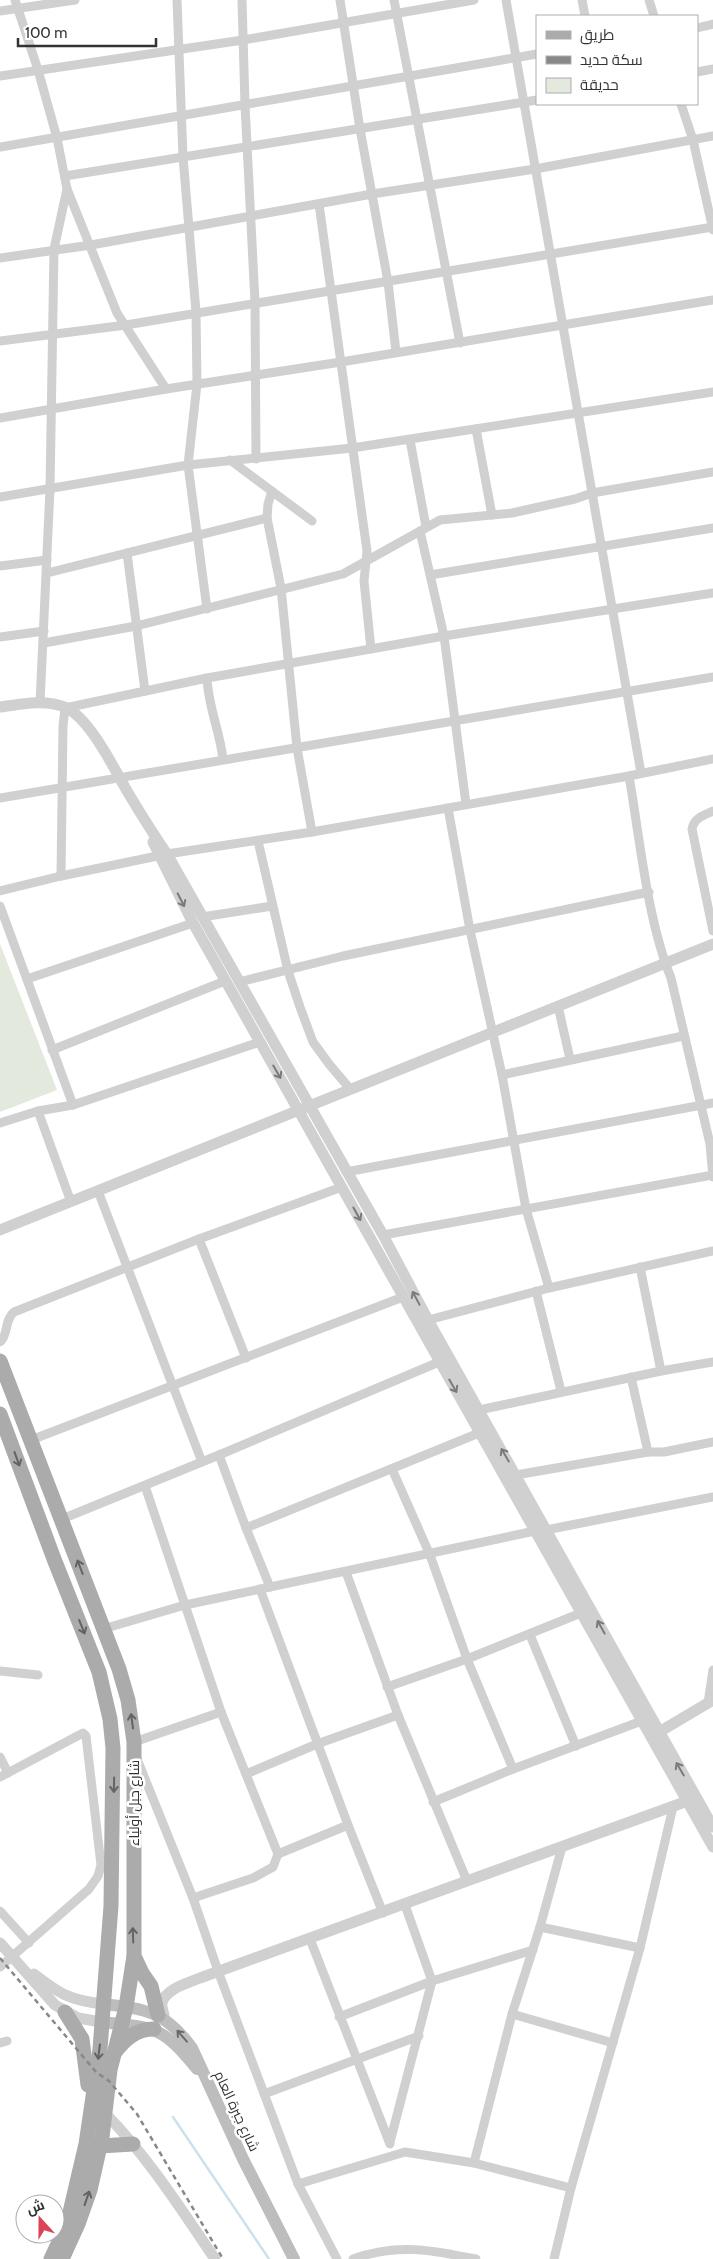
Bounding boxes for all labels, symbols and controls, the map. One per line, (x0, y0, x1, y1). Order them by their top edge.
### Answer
scale bar (18, 15, 155, 47)
legend (536, 15, 698, 105)
text: 100 m (25, 24, 67, 42)
text: طريق (580, 26, 614, 45)
text: سكة حديد (580, 51, 643, 69)
text: حديقة (580, 76, 619, 94)
one-way arrow (177, 892, 186, 907)
one-way arrow (272, 1065, 282, 1080)
one-way arrow (352, 1206, 362, 1221)
one-way arrow (411, 1291, 420, 1306)
one-way arrow (449, 1379, 459, 1393)
one-way arrow (499, 1448, 509, 1462)
one-way arrow (13, 1451, 22, 1466)
one-way arrow (74, 1560, 84, 1575)
one-way arrow (78, 1620, 87, 1635)
one-way arrow (596, 1620, 605, 1635)
one-way arrow (127, 1713, 137, 1729)
street label: شارع جبل أولياء (125, 1760, 143, 1846)
one-way arrow (675, 1762, 684, 1777)
one-way arrow (109, 1777, 118, 1793)
one-way arrow (128, 1927, 138, 1944)
one-way arrow (177, 2030, 188, 2043)
one-way arrow (94, 2044, 104, 2060)
street label: شارع جبرة العام (210, 2068, 264, 2155)
one-way arrow (83, 2190, 92, 2206)
north arrow (15, 2194, 65, 2244)
text: ش (24, 2195, 47, 2218)

